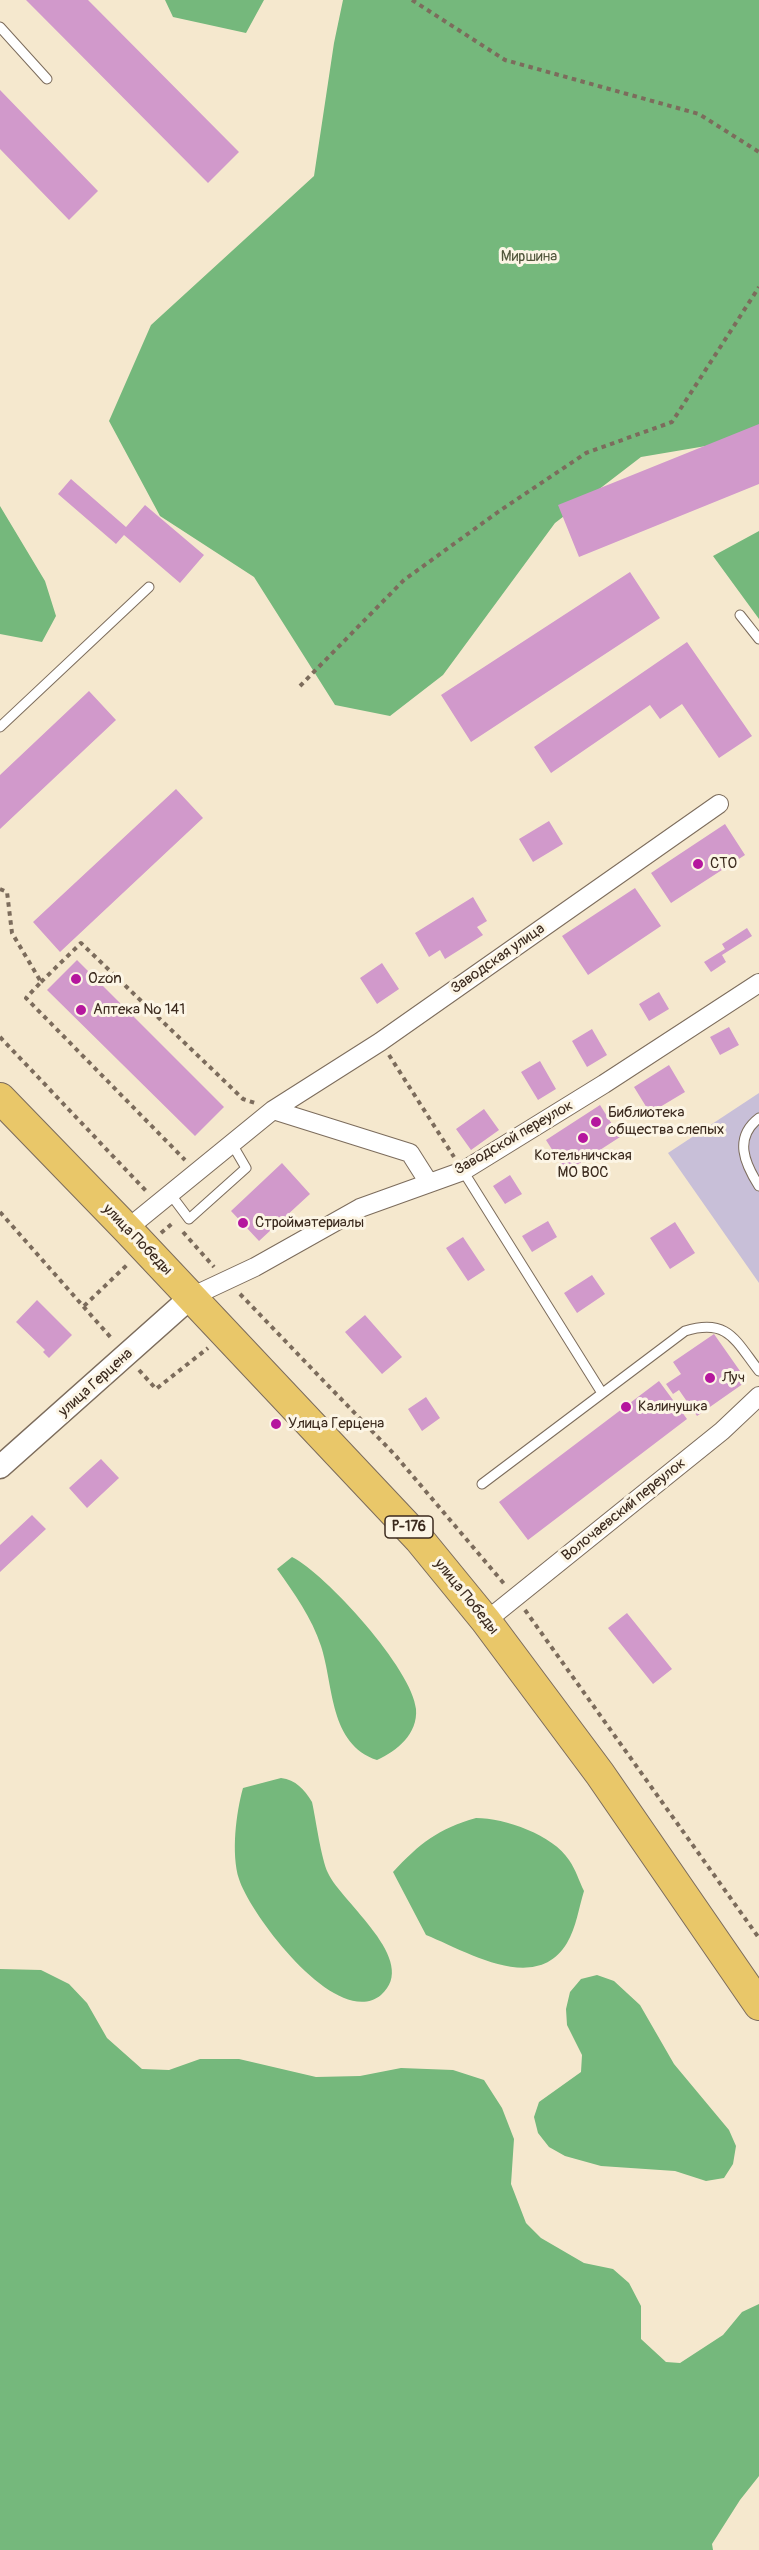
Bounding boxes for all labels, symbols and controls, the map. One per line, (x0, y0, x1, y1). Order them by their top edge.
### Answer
park label: Миршина (501, 248, 557, 266)
place label: СТО (710, 855, 737, 873)
marker: СТО (691, 857, 705, 871)
street label: Заводская улица (448, 920, 548, 998)
place label: Ozon (88, 970, 122, 988)
marker: Ozon (69, 972, 83, 986)
place label: Аптека № 141 (93, 1001, 185, 1019)
marker: Аптека № 141 (74, 1003, 88, 1017)
street label: Заводской переулок (452, 1097, 576, 1179)
place label: Библиотека общества слепых (608, 1104, 724, 1139)
marker: Библиотека общества слепых (589, 1115, 603, 1129)
marker: Котельничская МО ВОС (576, 1131, 590, 1145)
place label: Котельничская МО ВОС (534, 1147, 632, 1182)
street label: улица Победы (98, 1201, 176, 1279)
place label: Стройматериалы (255, 1214, 364, 1232)
marker: Стройматериалы (236, 1216, 250, 1230)
street label: улица Герцена (55, 1345, 137, 1421)
place label: Луч (722, 1369, 745, 1387)
marker: Луч (703, 1371, 717, 1385)
place label: Калинушка (638, 1398, 707, 1416)
marker: Калинушка (619, 1400, 633, 1414)
place label: Улица Герцена (288, 1415, 384, 1433)
marker: Улица Герцена (269, 1417, 283, 1431)
street label: Волочаевский переулок (559, 1455, 689, 1565)
road number: Р-176 (385, 1516, 433, 1538)
street label: улица Победы (430, 1555, 502, 1639)

